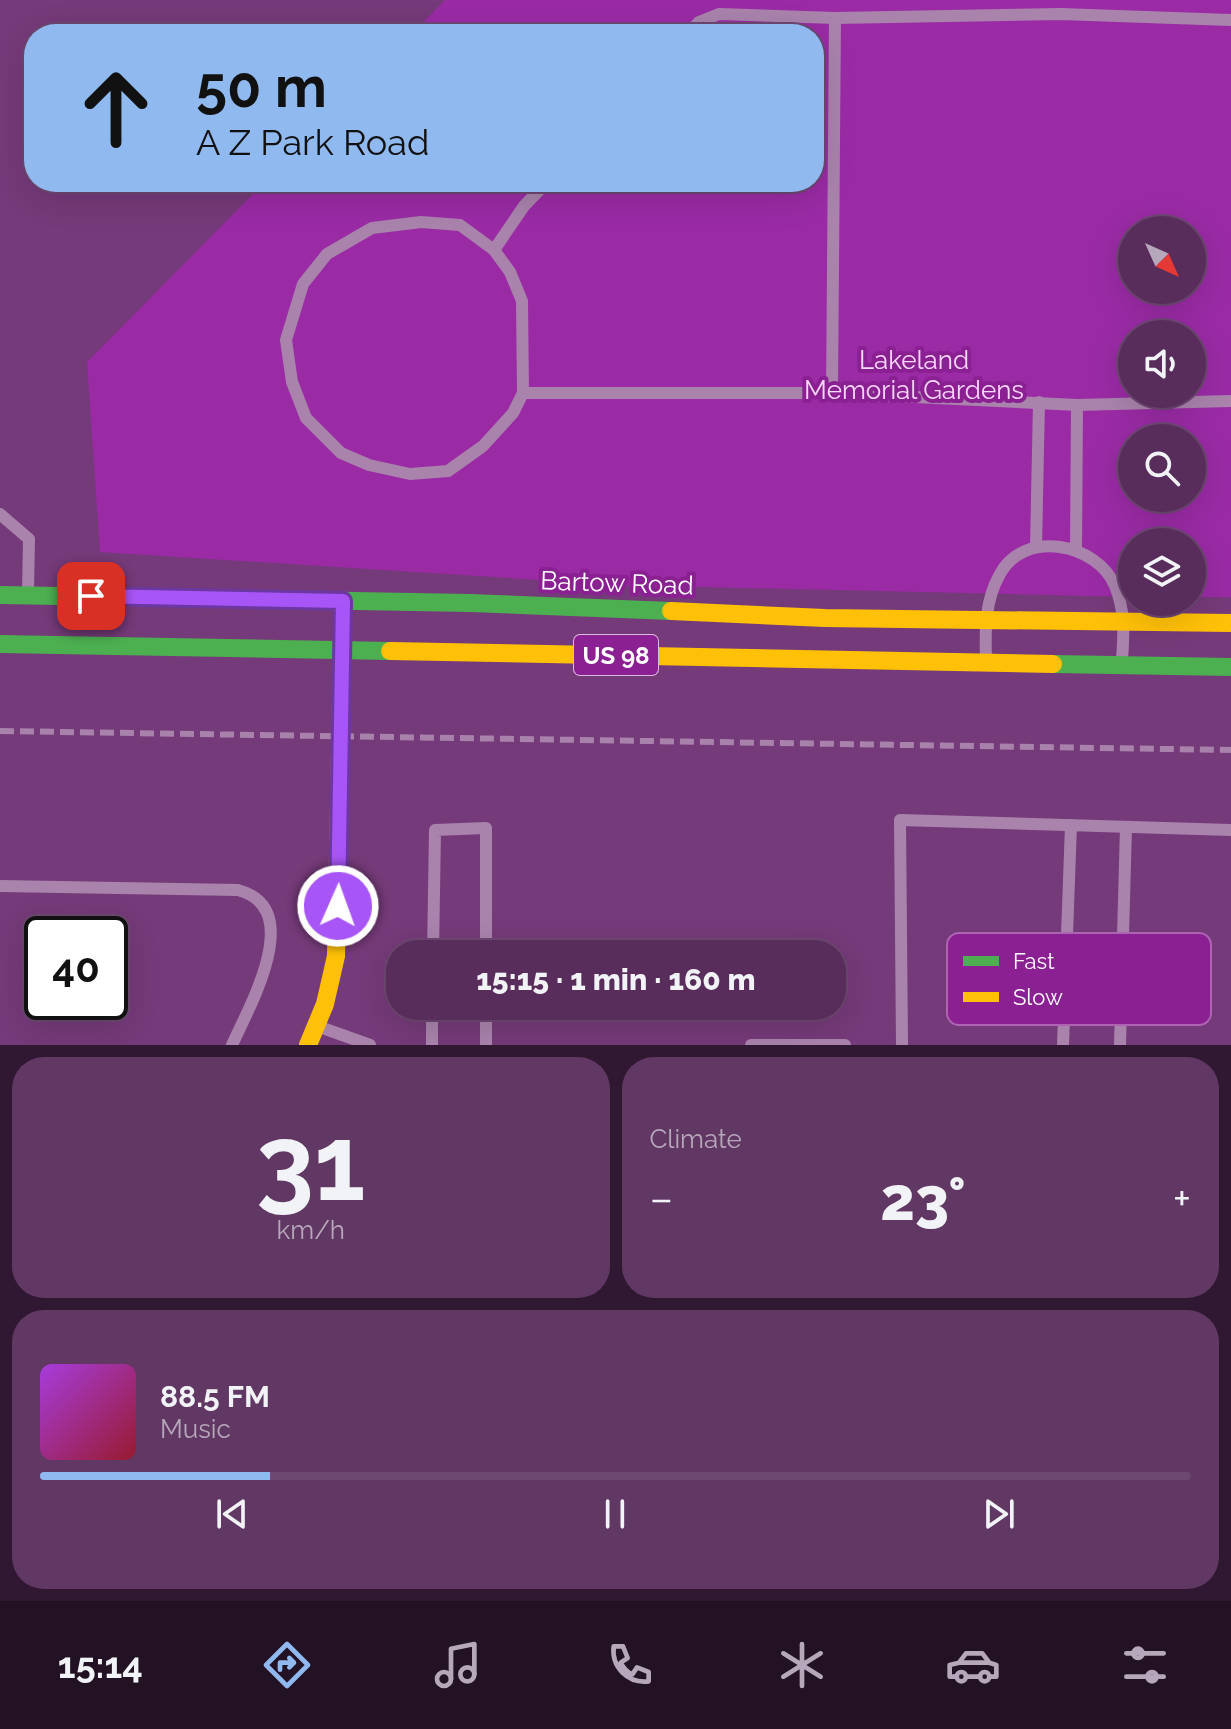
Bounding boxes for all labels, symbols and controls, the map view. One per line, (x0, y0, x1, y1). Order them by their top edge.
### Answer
text: 50 m (196, 54, 327, 120)
icon: ahead (64, 56, 168, 160)
text: A Z Park Road (196, 121, 429, 163)
north arrow (1118, 216, 1206, 304)
map controls (1118, 216, 1206, 616)
button: sound (1118, 320, 1206, 408)
park label: Lakeland Memorial Gardens (804, 345, 1024, 405)
button: search (1118, 424, 1206, 512)
button: layers (1118, 528, 1206, 616)
pin (57, 562, 125, 630)
street label: Bartow Road (540, 565, 694, 601)
icon: arrive (69, 574, 113, 618)
road number: US 98 (574, 635, 658, 675)
position arrow (296, 864, 380, 948)
speed limit sign: 40 (24, 916, 128, 1020)
legend (947, 933, 1211, 1025)
text: Fast (1013, 948, 1055, 974)
text: 15:15 · 1 min · 160 m (476, 962, 756, 997)
text: Slow (1013, 984, 1063, 1010)
text: 31 (256, 1102, 365, 1224)
text: Climate (650, 1124, 742, 1154)
text: 23° (880, 1164, 966, 1234)
text: − (650, 1173, 673, 1224)
text: + (1173, 1173, 1191, 1224)
text: km/h (276, 1215, 345, 1245)
text: 88.5 FM (160, 1379, 270, 1414)
text: Music (160, 1414, 231, 1444)
icon: previous (210, 1492, 254, 1536)
icon: pause (593, 1492, 637, 1536)
icon: next (977, 1492, 1021, 1536)
icon: directions (259, 1637, 315, 1693)
icon: music (430, 1637, 486, 1693)
icon: phone (602, 1637, 658, 1693)
icon: climate (774, 1637, 830, 1693)
icon: car (945, 1637, 1001, 1693)
icon: filters (1117, 1637, 1173, 1693)
text: 15:14 (58, 1644, 143, 1686)

